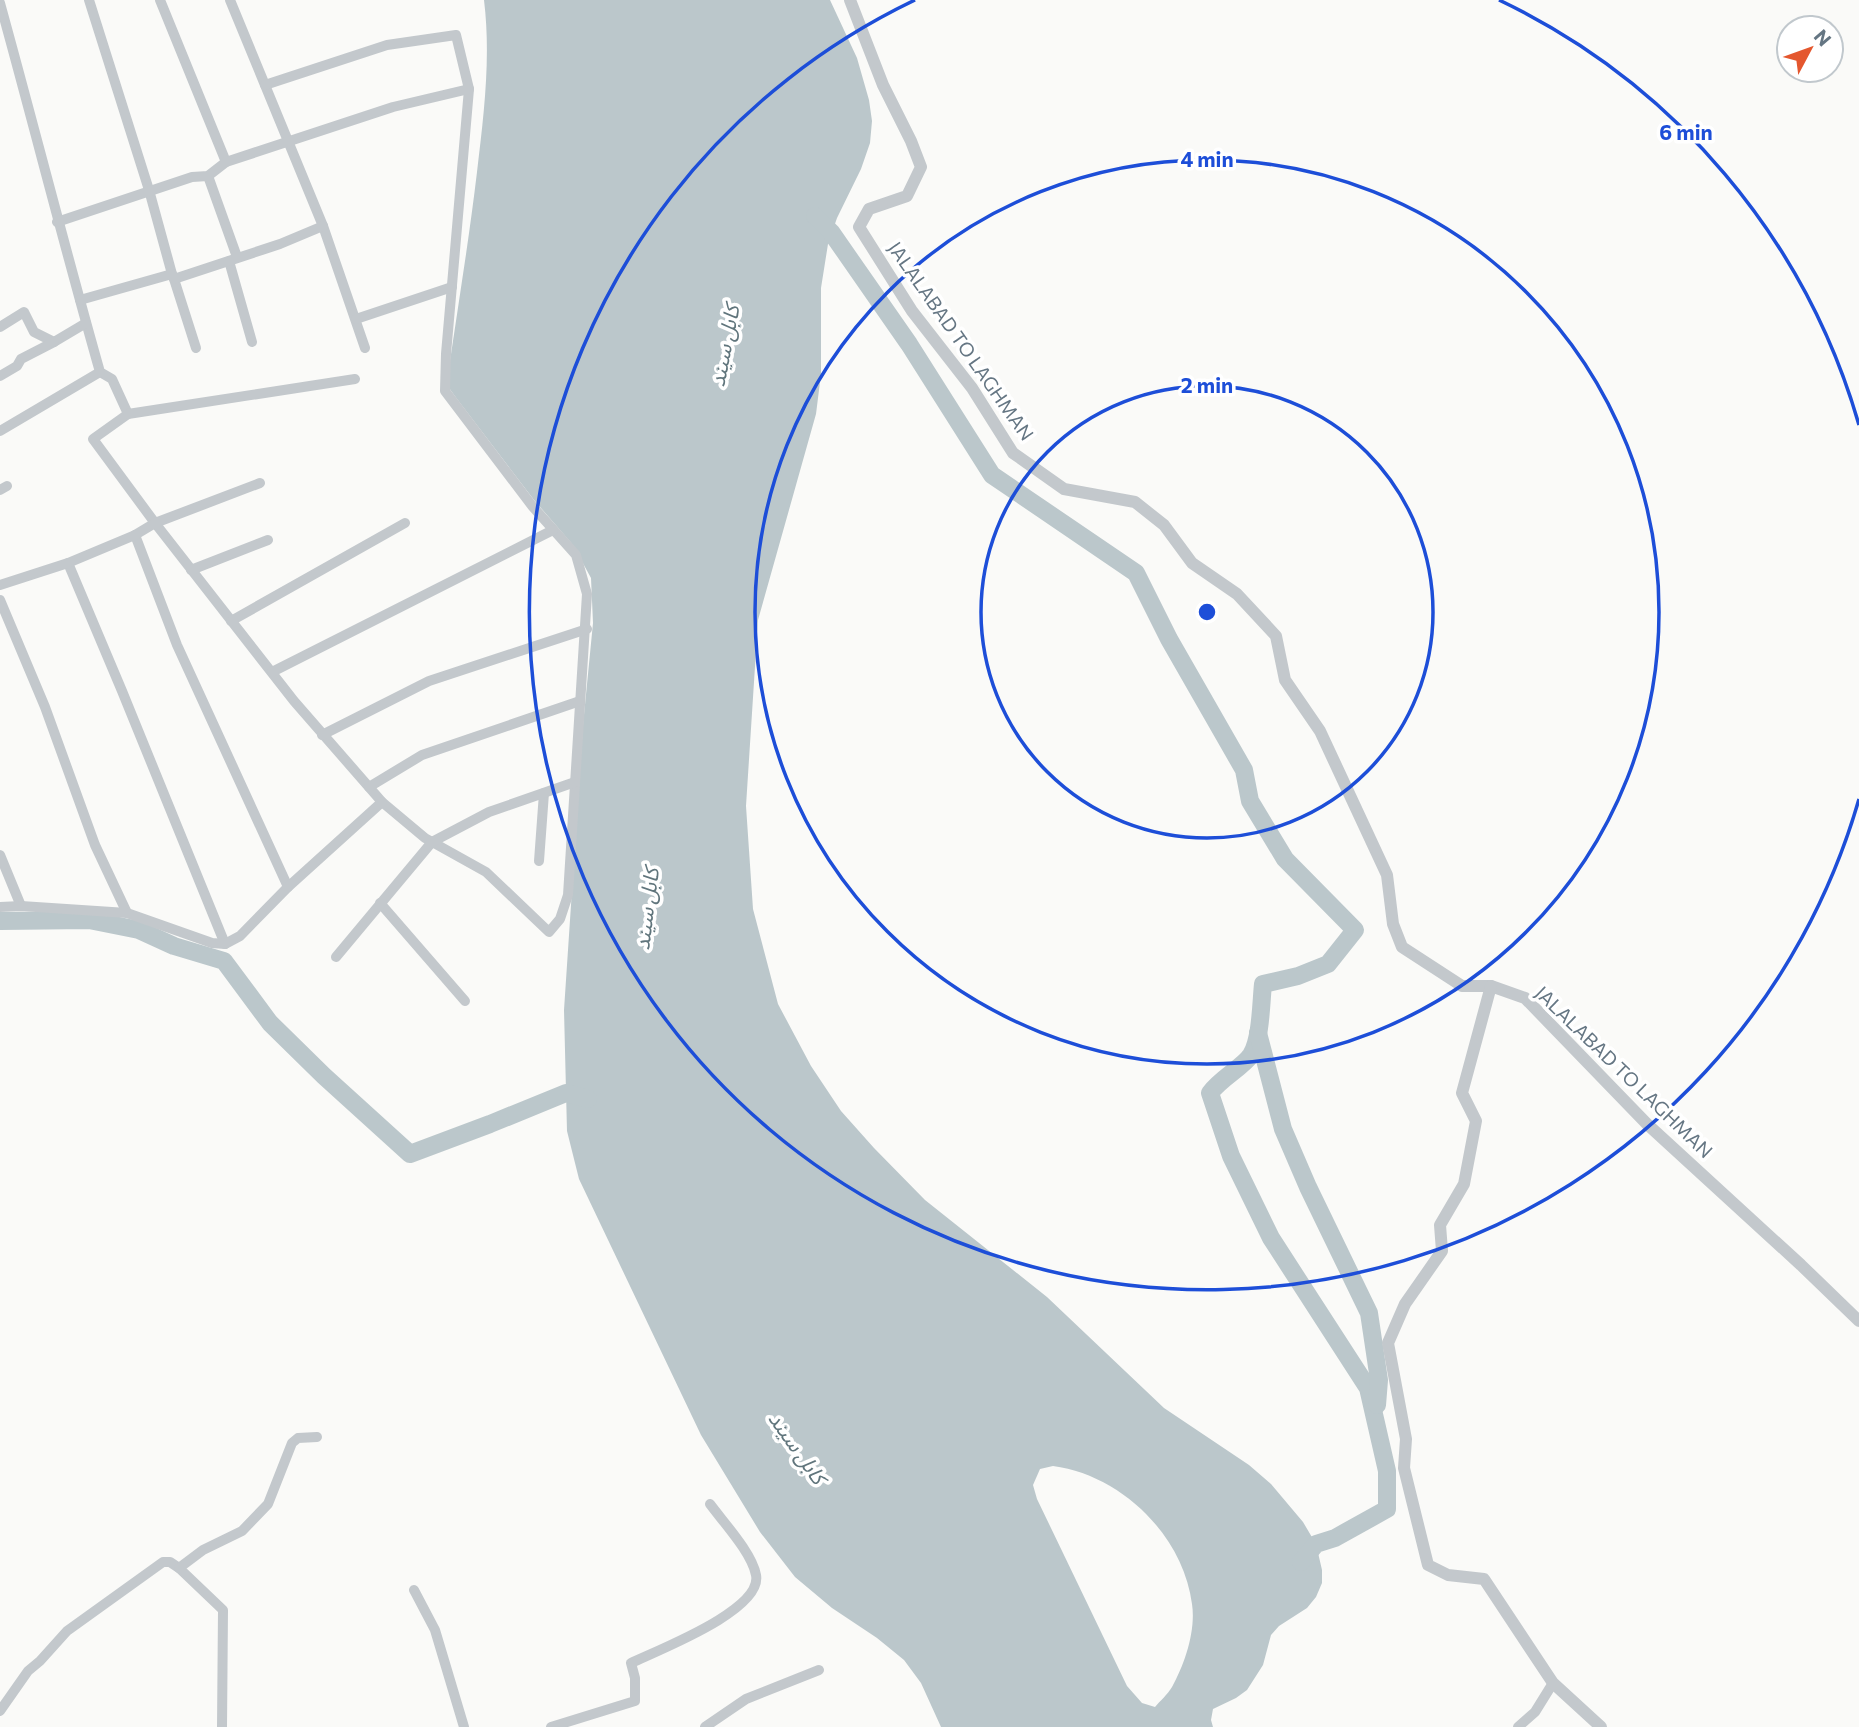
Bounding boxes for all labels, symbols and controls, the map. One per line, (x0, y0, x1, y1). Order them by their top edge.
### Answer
north arrow (1775, 14, 1845, 84)
text: N (1810, 25, 1837, 50)
text: 6 min (1659, 119, 1713, 144)
text: 4 min (1180, 146, 1234, 171)
street label: JALALABAD TO LAGHMAN (884, 237, 1039, 445)
water label: کابل سيند (703, 299, 745, 389)
text: 2 min (1181, 372, 1233, 397)
centre of rings (1195, 600, 1219, 624)
water label: کابل سيند (628, 862, 664, 951)
street label: JALALABAD TO LAGHMAN (1531, 981, 1718, 1162)
water label: کابل سيند (764, 1406, 835, 1492)

